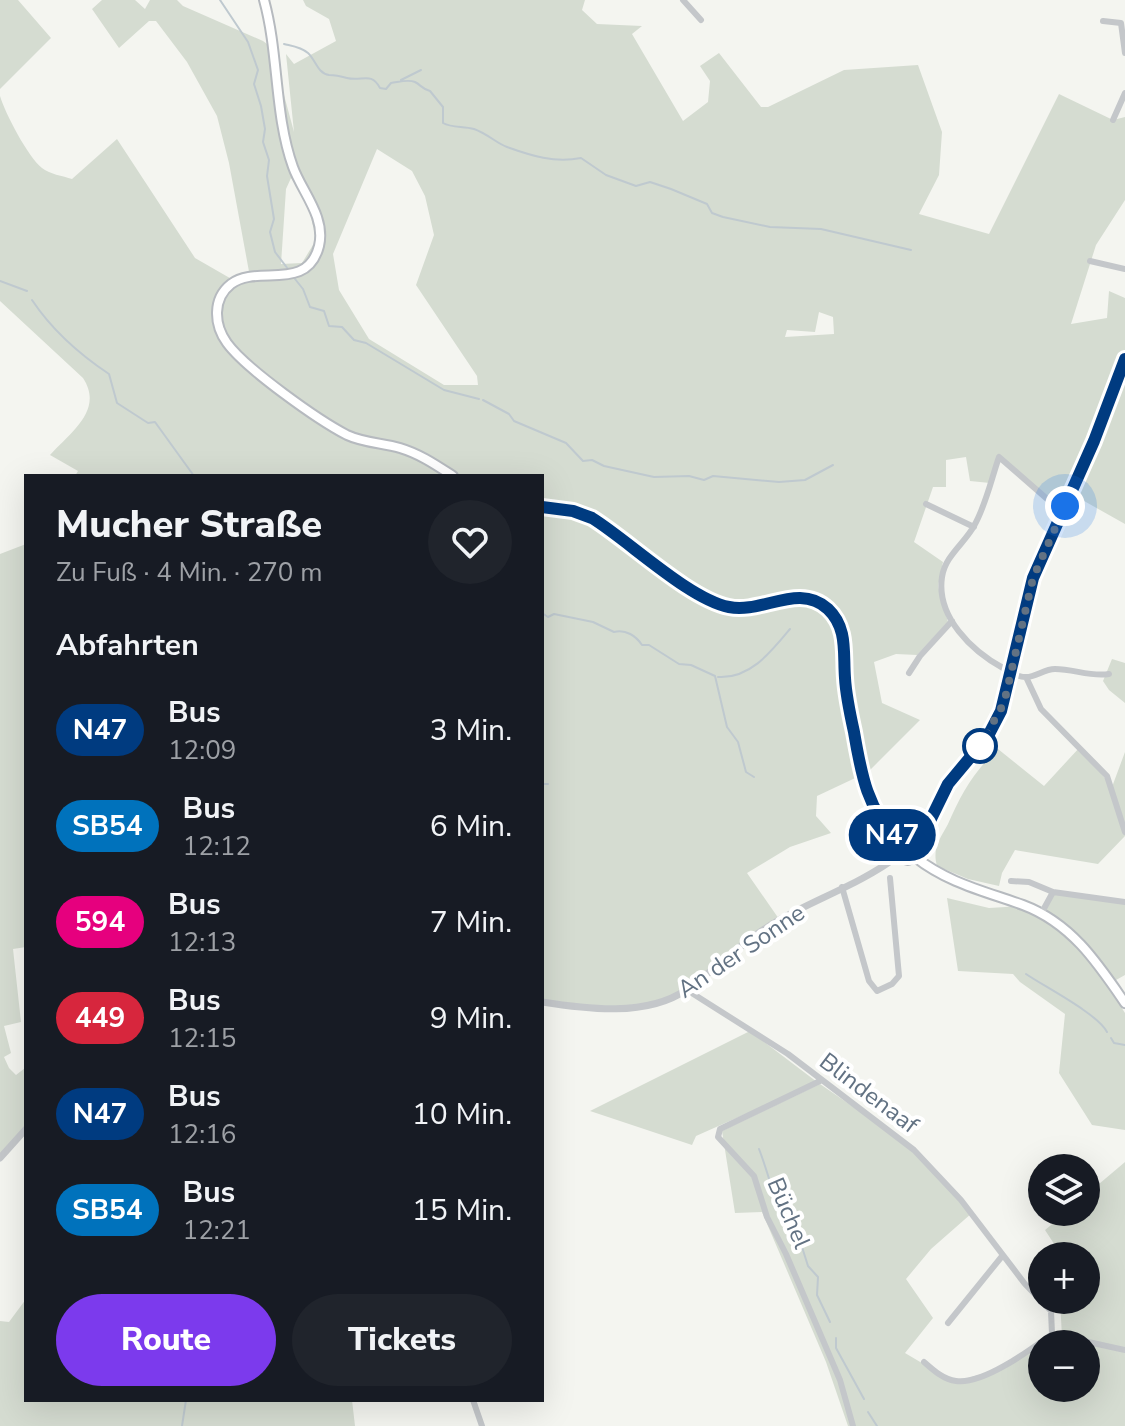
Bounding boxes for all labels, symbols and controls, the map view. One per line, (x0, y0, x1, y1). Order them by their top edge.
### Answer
your location (1045, 486, 1085, 526)
text: Mucher Straße (56, 499, 322, 550)
button: heart (428, 500, 512, 584)
text: Zu Fuß · 4 Min. · 270 m (56, 555, 322, 590)
text: Abfahrten (56, 625, 199, 666)
text: Bus (168, 692, 221, 733)
text: 3 Min. (430, 710, 512, 751)
text: N47 (73, 711, 127, 749)
unlabelled marker (963, 729, 997, 763)
text: 12:09 (168, 733, 236, 768)
text: Bus (183, 788, 235, 829)
text: 6 Min. (430, 806, 512, 847)
text: SB54 (72, 807, 143, 845)
line badge: N47 (846, 809, 938, 861)
text: N47 (865, 816, 919, 854)
text: 12:12 (183, 829, 251, 864)
text: Bus (168, 884, 221, 925)
street label: An der Sonne (671, 897, 811, 1005)
text: 7 Min. (430, 902, 512, 943)
text: 594 (75, 903, 125, 941)
text: 12:13 (168, 925, 236, 960)
text: Bus (168, 980, 221, 1021)
text: 9 Min. (430, 998, 512, 1039)
text: 449 (75, 999, 125, 1037)
text: 12:15 (168, 1021, 236, 1056)
street label: Blindenaaf (813, 1045, 926, 1141)
text: Bus (168, 1076, 221, 1117)
text: 10 Min. (412, 1094, 512, 1135)
text: N47 (73, 1095, 127, 1133)
text: 12:16 (168, 1117, 236, 1152)
map controls (1028, 1154, 1100, 1402)
button: layers (1028, 1154, 1100, 1226)
text: Bus (183, 1172, 235, 1213)
street label: Büchel (760, 1173, 818, 1253)
text: 15 Min. (412, 1190, 512, 1231)
text: SB54 (72, 1191, 143, 1229)
text: 12:21 (183, 1213, 251, 1248)
button: + (1028, 1242, 1100, 1314)
button: Route (56, 1294, 276, 1386)
button: Tickets (292, 1294, 512, 1386)
button: − (1028, 1330, 1100, 1402)

